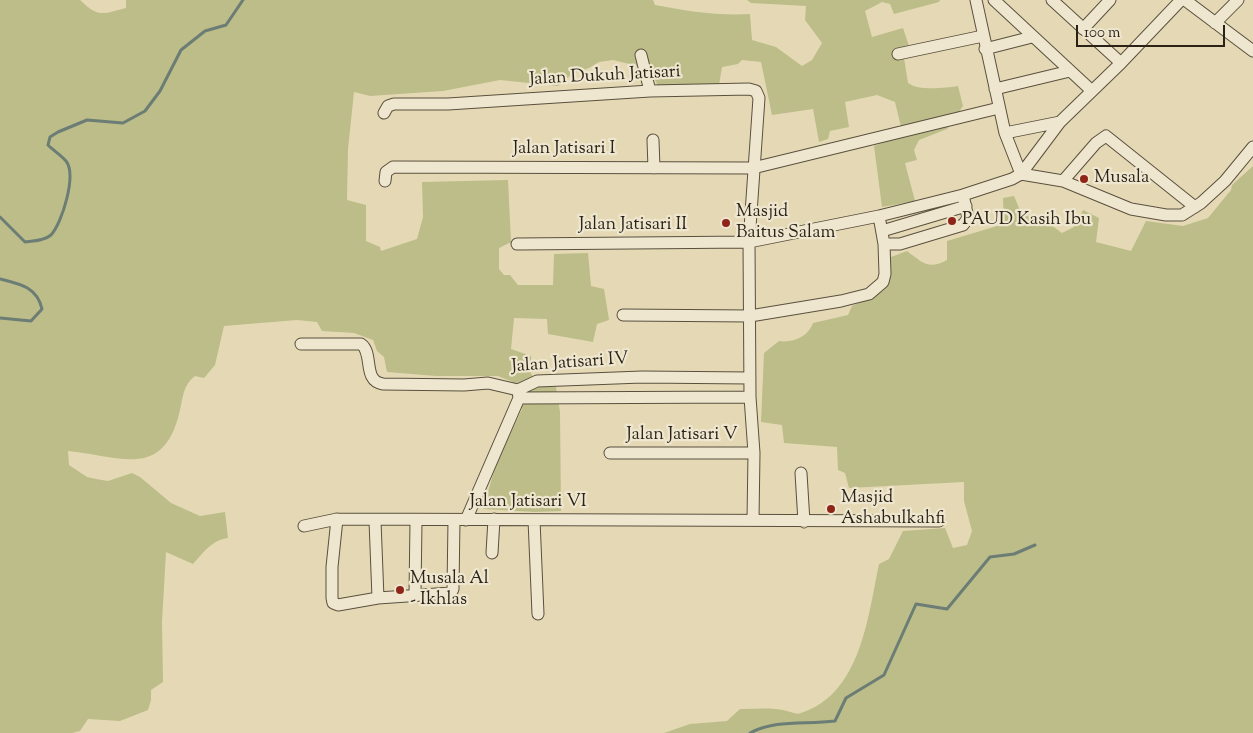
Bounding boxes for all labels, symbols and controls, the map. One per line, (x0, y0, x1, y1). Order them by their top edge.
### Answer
scale bar (1078, 15, 1227, 47)
text: 100 m (1084, 23, 1120, 44)
street label: Jalan Dukuh Jatisari (529, 62, 681, 92)
street label: Jalan Jatisari I (513, 139, 615, 161)
place label: Musala (1094, 168, 1149, 190)
marker: Musala (1078, 173, 1090, 185)
place label: Masjid Baitus Salam (736, 202, 835, 244)
place label: PAUD Kasih Ibu (962, 210, 1091, 232)
street label: Jalan Jatisari II (579, 215, 687, 237)
marker: PAUD Kasih Ibu (946, 215, 958, 227)
marker: Masjid Baitus Salam (720, 217, 732, 229)
street label: Jalan Jatisari IV (511, 349, 629, 379)
street label: Jalan Jatisari V (626, 425, 738, 447)
place label: Masjid Ashabulkahfi (841, 488, 945, 530)
street label: Jalan Jatisari VI (469, 492, 587, 514)
marker: Masjid Ashabulkahfi (825, 503, 837, 515)
place label: Musala Al - Ikhlas (410, 569, 489, 612)
marker: Musala Al - Ikhlas (394, 584, 406, 596)

